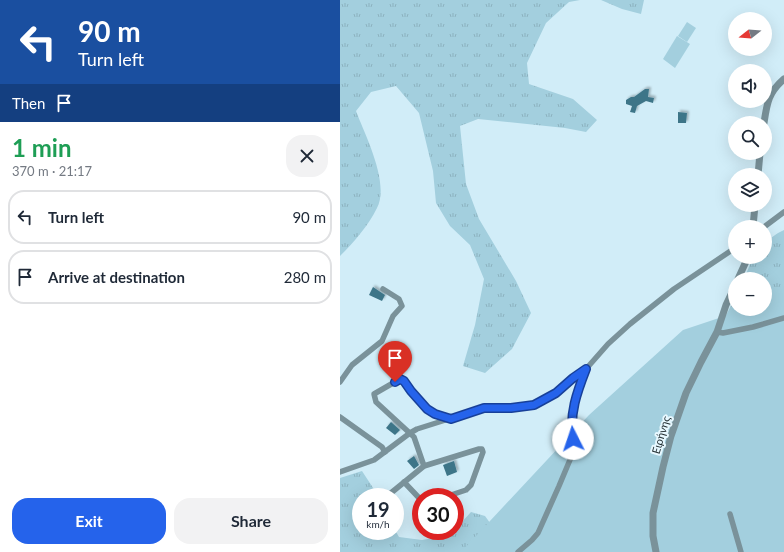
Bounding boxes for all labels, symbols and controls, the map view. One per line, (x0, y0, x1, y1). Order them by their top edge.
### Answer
north arrow (728, 12, 772, 56)
map controls (728, 12, 772, 316)
text: 90 m (78, 14, 141, 48)
icon: left (12, 16, 64, 68)
text: Turn left (78, 48, 144, 70)
button: sound (728, 64, 772, 108)
icon: arrive (53, 92, 75, 114)
text: Then (12, 94, 45, 112)
button: search (728, 116, 772, 160)
text: 1 min (12, 133, 72, 162)
button: close (286, 135, 328, 177)
text: 370 m · 21:17 (12, 163, 92, 179)
button: layers (728, 168, 772, 212)
icon: left (14, 206, 36, 228)
text: Turn left (48, 208, 104, 226)
text: 90 m (292, 208, 326, 226)
button: + (728, 220, 772, 264)
icon: arrive (14, 266, 36, 288)
text: Arrive at destination (48, 268, 185, 286)
text: 280 m (284, 268, 326, 286)
button: − (728, 272, 772, 316)
pin (378, 341, 412, 382)
icon: arrive (384, 347, 406, 369)
street label: Ειρήνης (649, 414, 672, 455)
position arrow (552, 418, 594, 460)
speed limit sign: 30 (412, 488, 464, 540)
text: 19 (366, 497, 390, 521)
button: Exit (12, 498, 166, 544)
button: Share (174, 498, 328, 544)
text: km/h (366, 518, 390, 530)

